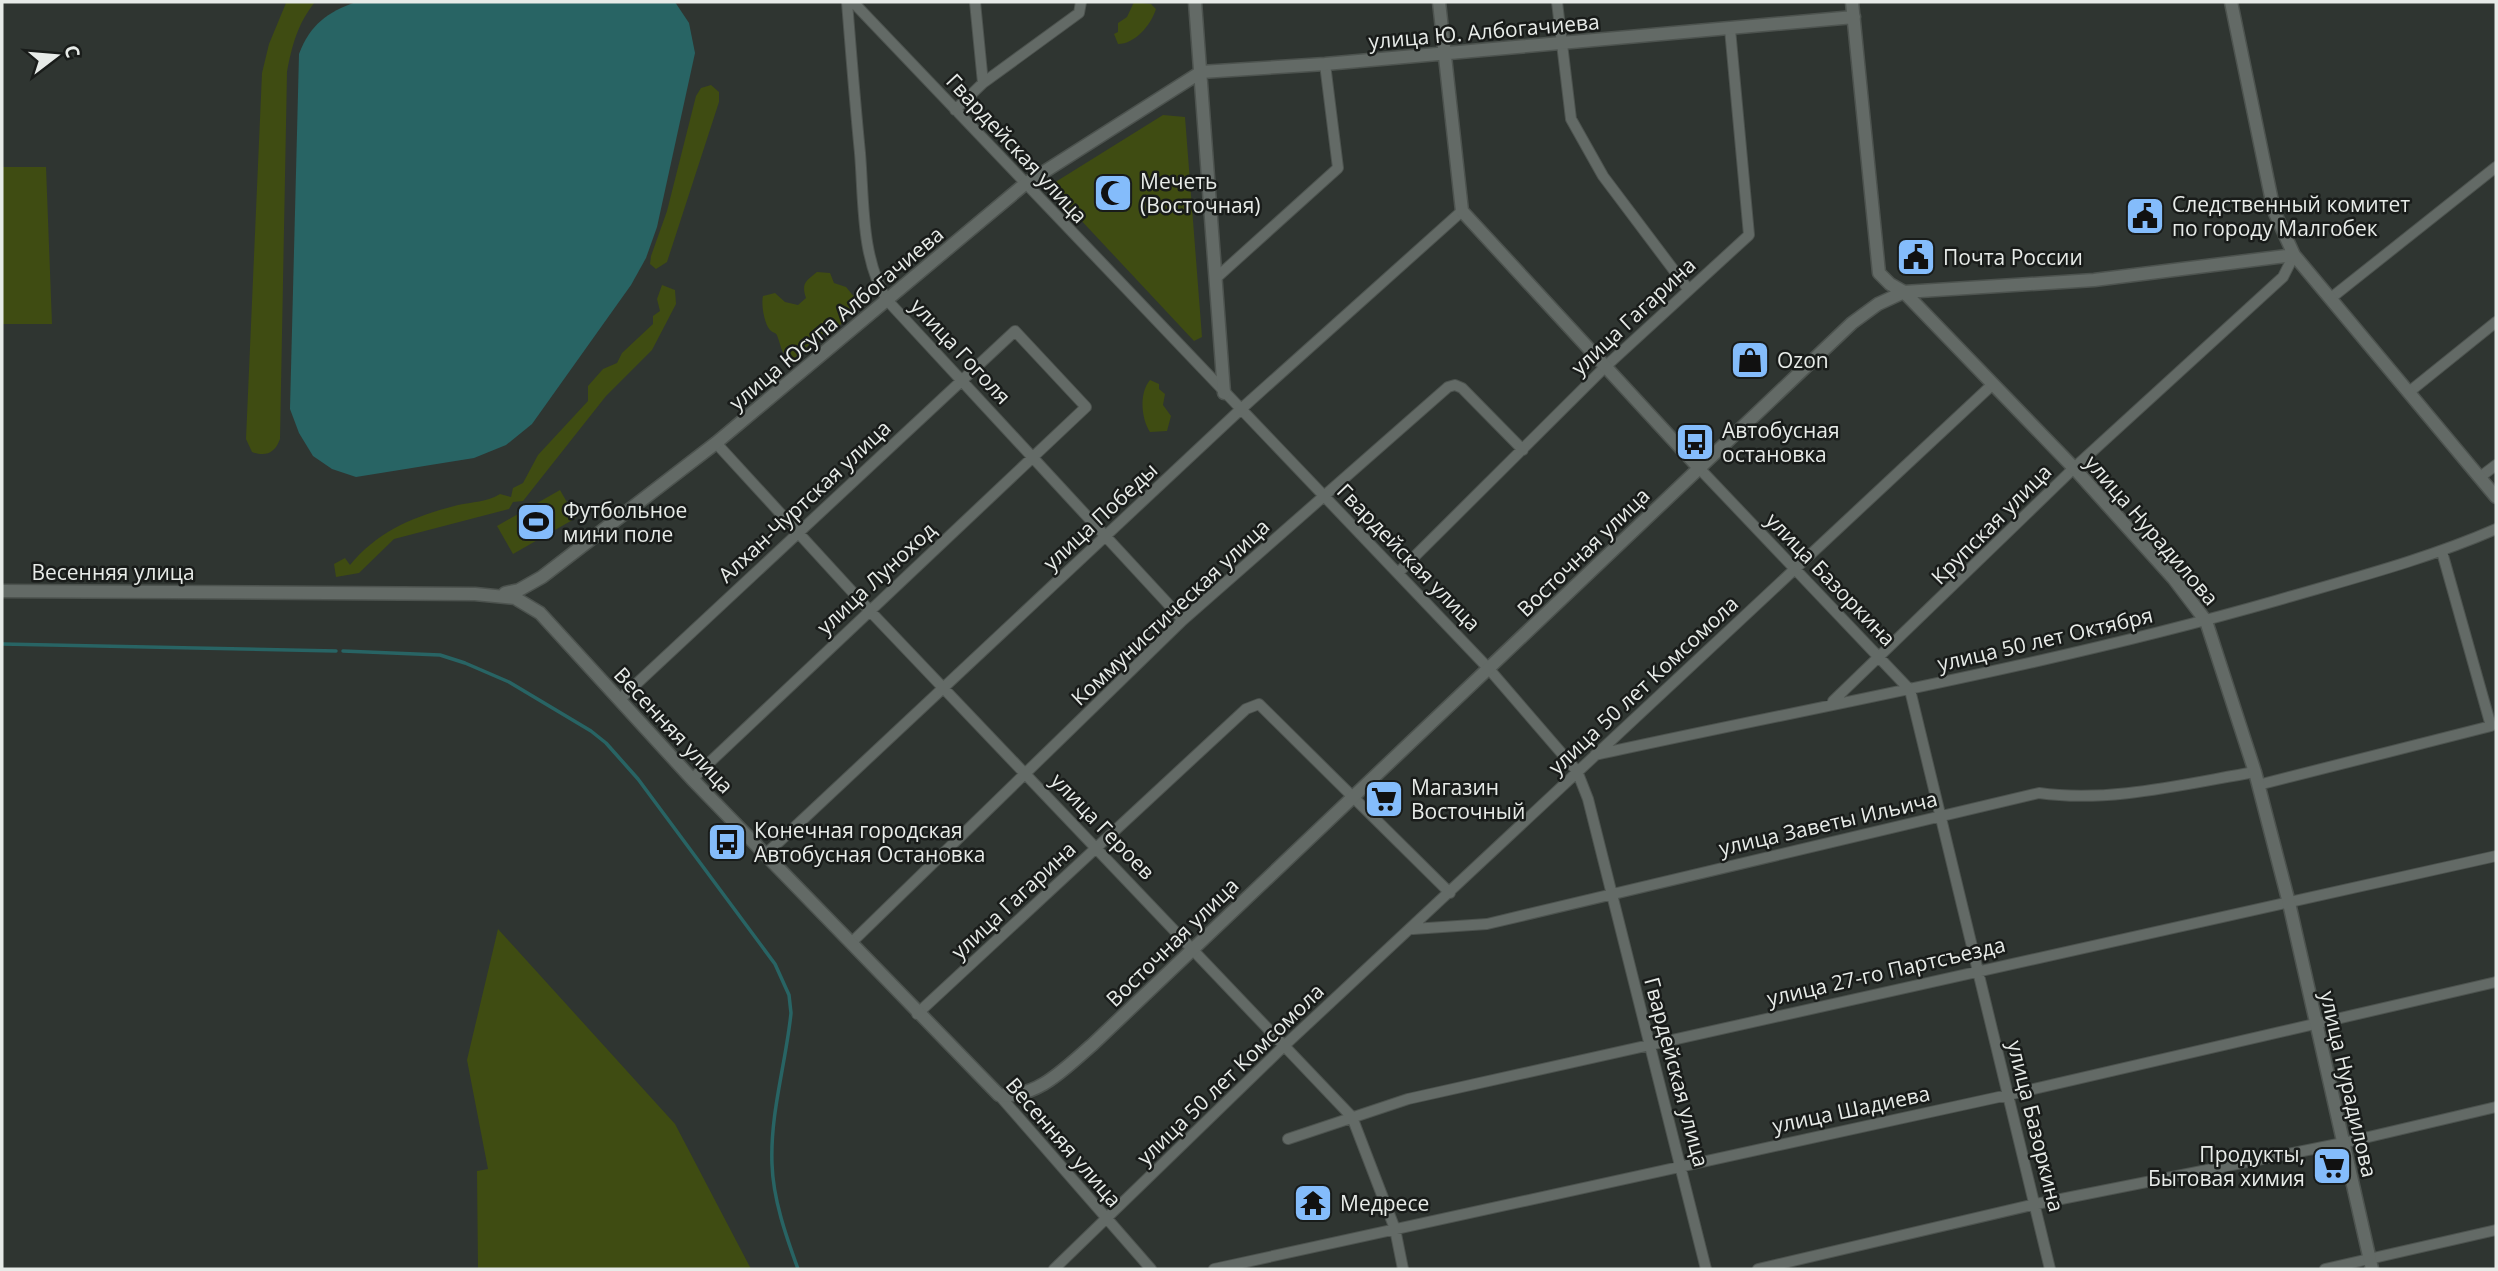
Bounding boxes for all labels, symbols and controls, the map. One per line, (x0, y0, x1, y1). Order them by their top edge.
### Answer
street label: улица Ю. Албогачиева (1367, 7, 1601, 55)
north arrow (21, 21, 91, 91)
text: С (58, 42, 87, 61)
street label: Гвардейская улица (940, 67, 1094, 229)
place label: Мечеть (Восточная) (1140, 167, 1261, 219)
mosque icon: Мечеть (Восточная) (1092, 172, 1134, 214)
place label: Следственный комитет по городу Малгобек (2172, 190, 2410, 242)
public building icon: Следственный комитет по городу Малгобек (2124, 195, 2166, 237)
street label: улица Юсупа Албогачиева (723, 220, 949, 416)
public building icon: Почта России (1895, 236, 1937, 278)
place label: Почта России (1943, 243, 2083, 271)
street label: улица Гагарина (1565, 251, 1701, 381)
street label: улица Гоголя (905, 292, 1017, 410)
shop icon: Ozon (1729, 339, 1771, 381)
place label: Ozon (1777, 346, 1829, 374)
street label: Алхан-Чуртская улица (712, 414, 896, 588)
place label: Автобусная остановка (1722, 416, 1840, 468)
bus stop icon: Автобусная остановка (1674, 421, 1716, 463)
street label: улица Нурадилова (2079, 449, 2225, 611)
street label: улица Победы (1037, 456, 1163, 576)
street label: Крупская улица (1925, 458, 2057, 590)
street label: Гвардейская улица (1331, 477, 1487, 637)
street label: Восточная улица (1511, 481, 1655, 623)
place label: Футбольное мини поле (563, 496, 687, 548)
sports icon: Футбольное мини поле (515, 501, 557, 543)
street label: улица Базоркина (1760, 506, 1902, 652)
street label: Коммунистическая улица (1065, 513, 1275, 711)
street label: улица Луноход (810, 516, 942, 640)
street label: Весенняя улица (31, 558, 195, 586)
street label: улица 50 лет Комсомола (1542, 590, 1744, 780)
street label: улица 50 лет Октября (1934, 601, 2156, 677)
street label: Весенняя улица (608, 661, 740, 799)
street label: улица Героев (1045, 767, 1161, 885)
place label: Магазин Восточный (1411, 773, 1525, 825)
supermarket icon: Магазин Восточный (1363, 778, 1405, 820)
street label: улица Заветы Ильича (1716, 784, 1940, 862)
place label: Конечная городская Автобусная Остановка (754, 816, 985, 868)
bus stop icon: Конечная городская Автобусная Остановка (706, 821, 748, 863)
street label: улица Гагарина (945, 835, 1081, 965)
street label: Восточная улица (1100, 871, 1244, 1013)
street label: улица 27-го Партсъезда (1764, 930, 2008, 1012)
street label: Гвардейская улица (1638, 974, 1716, 1170)
street label: улица 50 лет Комсомола (1130, 977, 1330, 1171)
street label: улица Нурадилова (2314, 988, 2384, 1180)
street label: улица Базоркина (2001, 1037, 2071, 1215)
street label: Весенняя улица (1000, 1071, 1128, 1213)
street label: улица Шадиева (1770, 1079, 1932, 1139)
place label: Продукты, Бытовая химия (2148, 1140, 2305, 1192)
supermarket icon: Продукты, Бытовая химия (2311, 1145, 2353, 1187)
temple icon: Медресе (1292, 1182, 1334, 1224)
place label: Медресе (1340, 1189, 1429, 1217)

